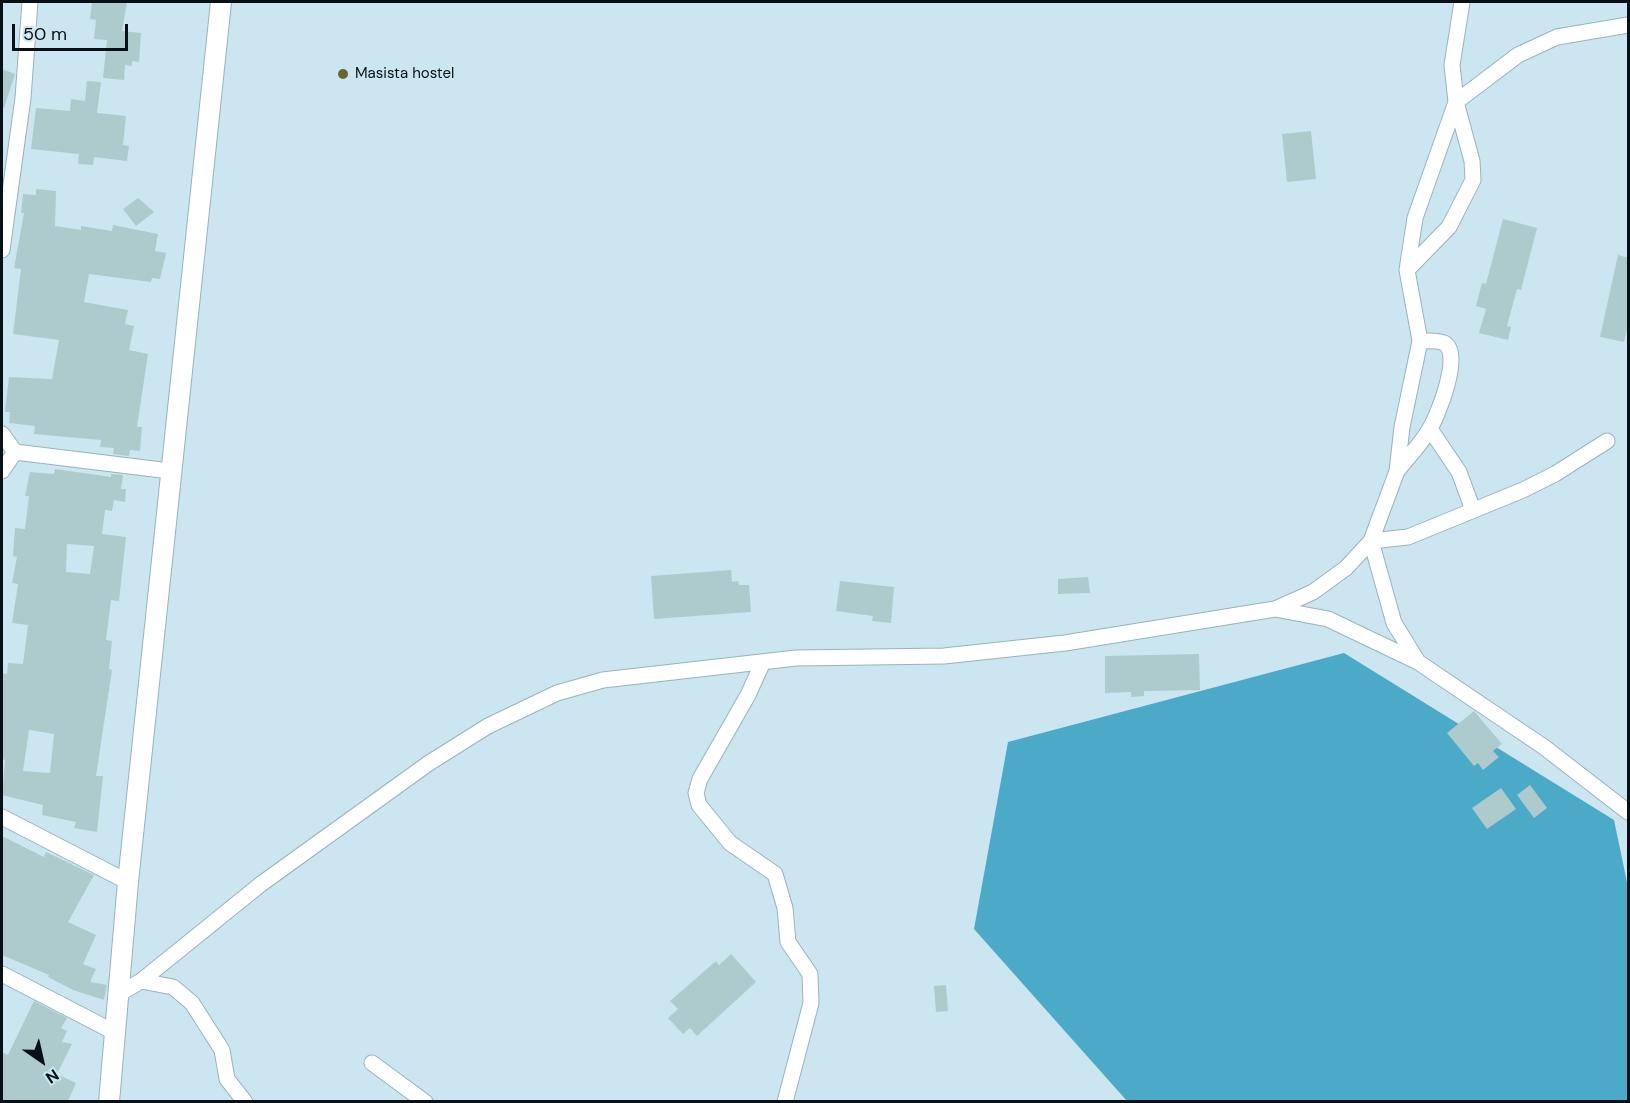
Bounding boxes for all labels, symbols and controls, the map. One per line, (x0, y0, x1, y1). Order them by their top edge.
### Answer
scale bar (15, 12, 130, 50)
text: 50 m (23, 22, 67, 46)
place label: Masista hostel (355, 65, 454, 83)
marker: Masista hostel (336, 67, 350, 81)
north arrow (12, 1031, 72, 1091)
text: N (42, 1064, 63, 1088)

